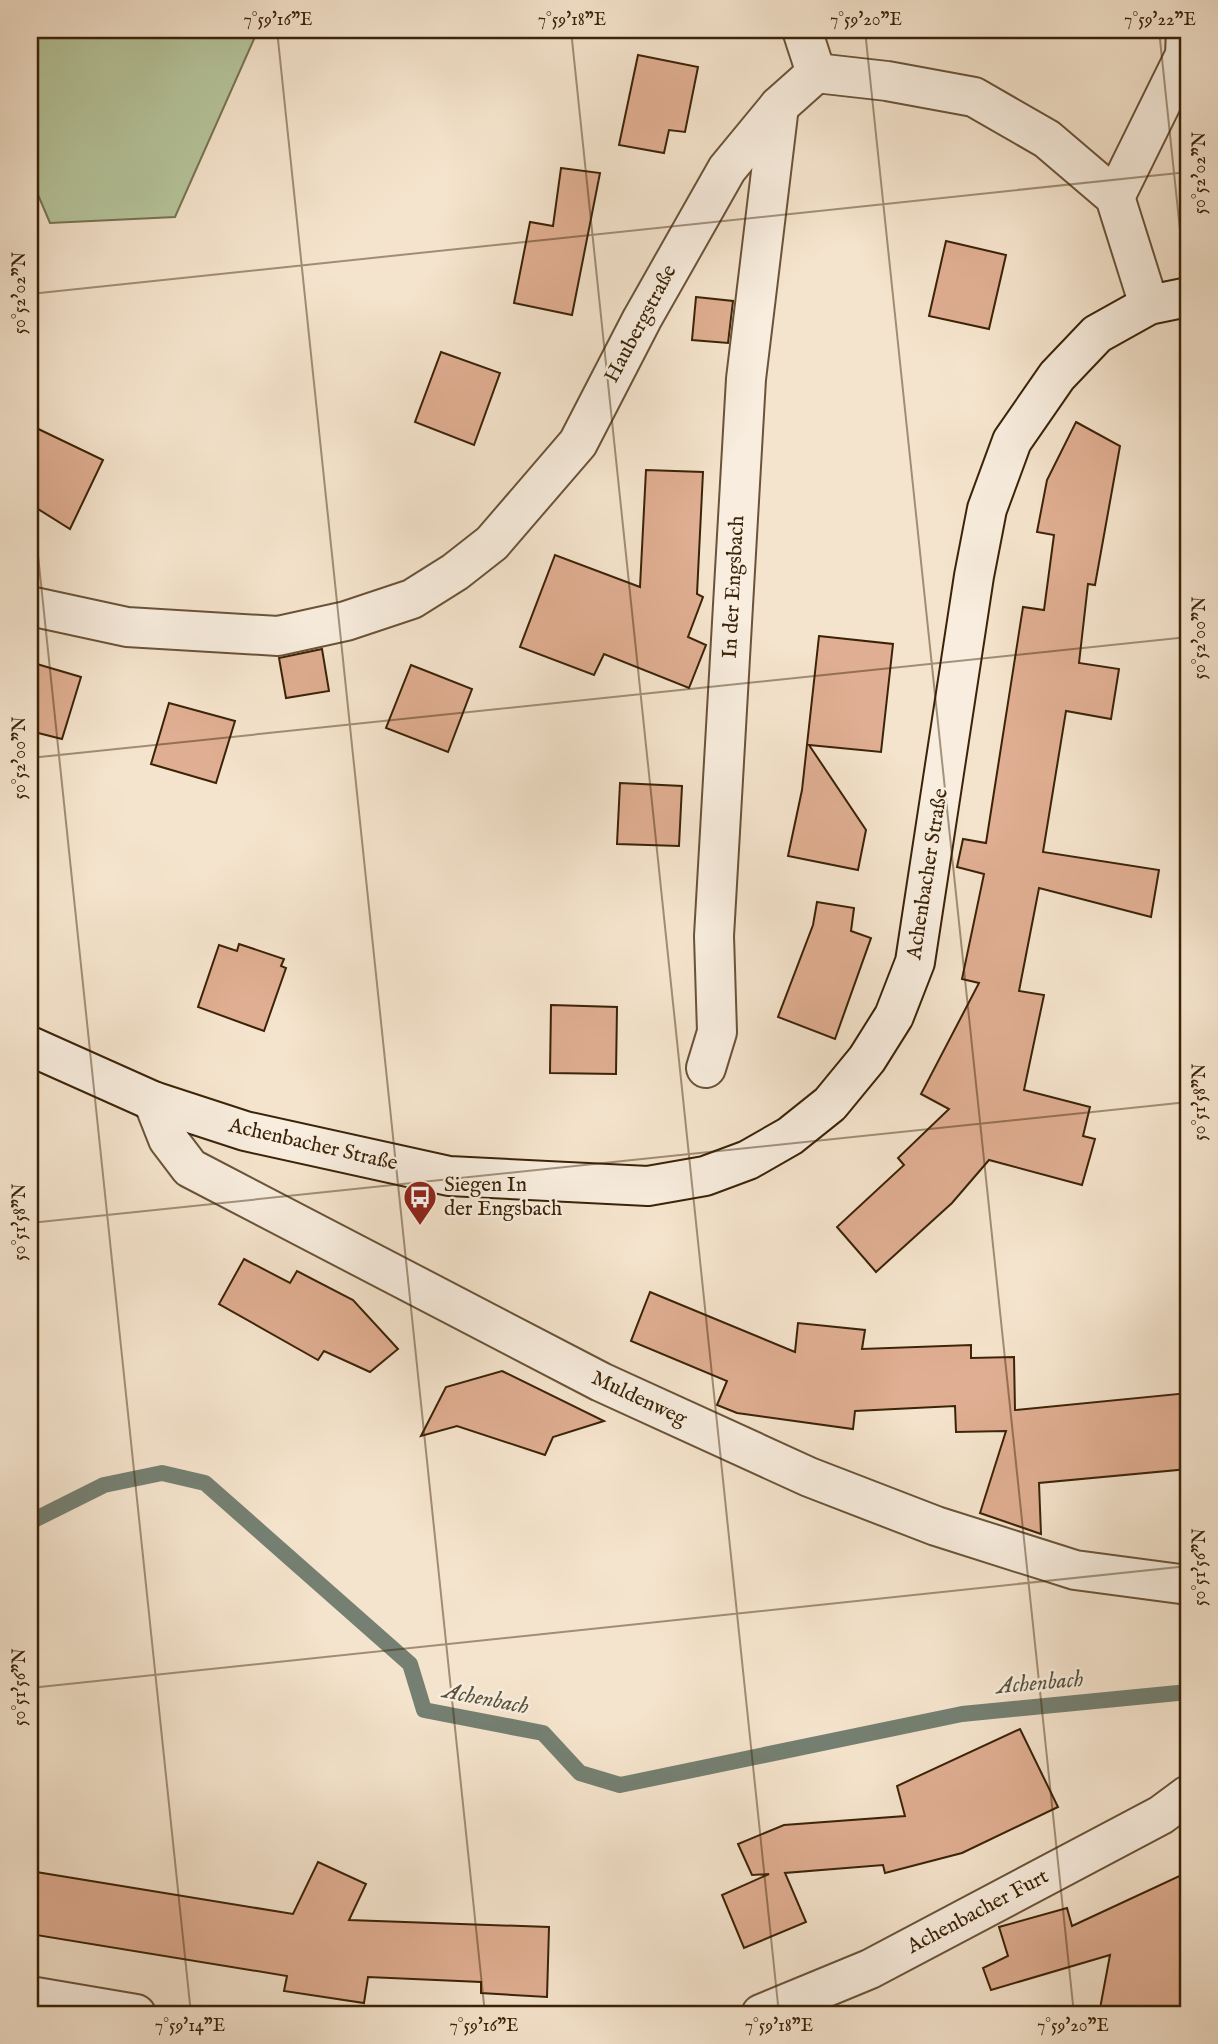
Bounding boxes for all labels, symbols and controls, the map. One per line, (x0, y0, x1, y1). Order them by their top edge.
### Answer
text: 7°59'16"E (243, 9, 313, 32)
text: 7°59'18"E (538, 9, 606, 32)
text: 7°59'20"E (830, 9, 902, 32)
text: 7°59'22"E (1124, 9, 1196, 32)
text: 50°52'02"N (1189, 131, 1212, 214)
text: 50°52'02"N (9, 251, 32, 334)
street label: Haubergstraße (599, 260, 684, 388)
street label: In der Engsbach (717, 515, 751, 659)
text: 50°52'00"N (1189, 596, 1212, 680)
text: 50°52'00"N (9, 716, 32, 800)
street label: Achenbacher Straße (901, 786, 955, 962)
text: 50°51'58"N (1189, 1063, 1212, 1141)
street label: Achenbacher Straße (225, 1112, 401, 1178)
place label: Siegen In der Engsbach (444, 1172, 562, 1223)
bus stop icon: Siegen In der Engsbach (401, 1178, 439, 1227)
text: 50°51'58"N (9, 1183, 32, 1261)
street label: Muldenweg (587, 1365, 692, 1433)
text: 50°51'56"N (1189, 1528, 1212, 1606)
text: 50°51'56"N (9, 1648, 32, 1726)
water label: Achenbach (994, 1665, 1085, 1701)
water label: Achenbach (439, 1676, 532, 1722)
street label: Achenbacher Furt (902, 1863, 1053, 1961)
text: 7°59'14"E (155, 2015, 225, 2038)
text: 7°59'16"E (449, 2015, 519, 2038)
text: 7°59'18"E (745, 2015, 813, 2038)
text: 7°59'20"E (1037, 2015, 1109, 2038)

